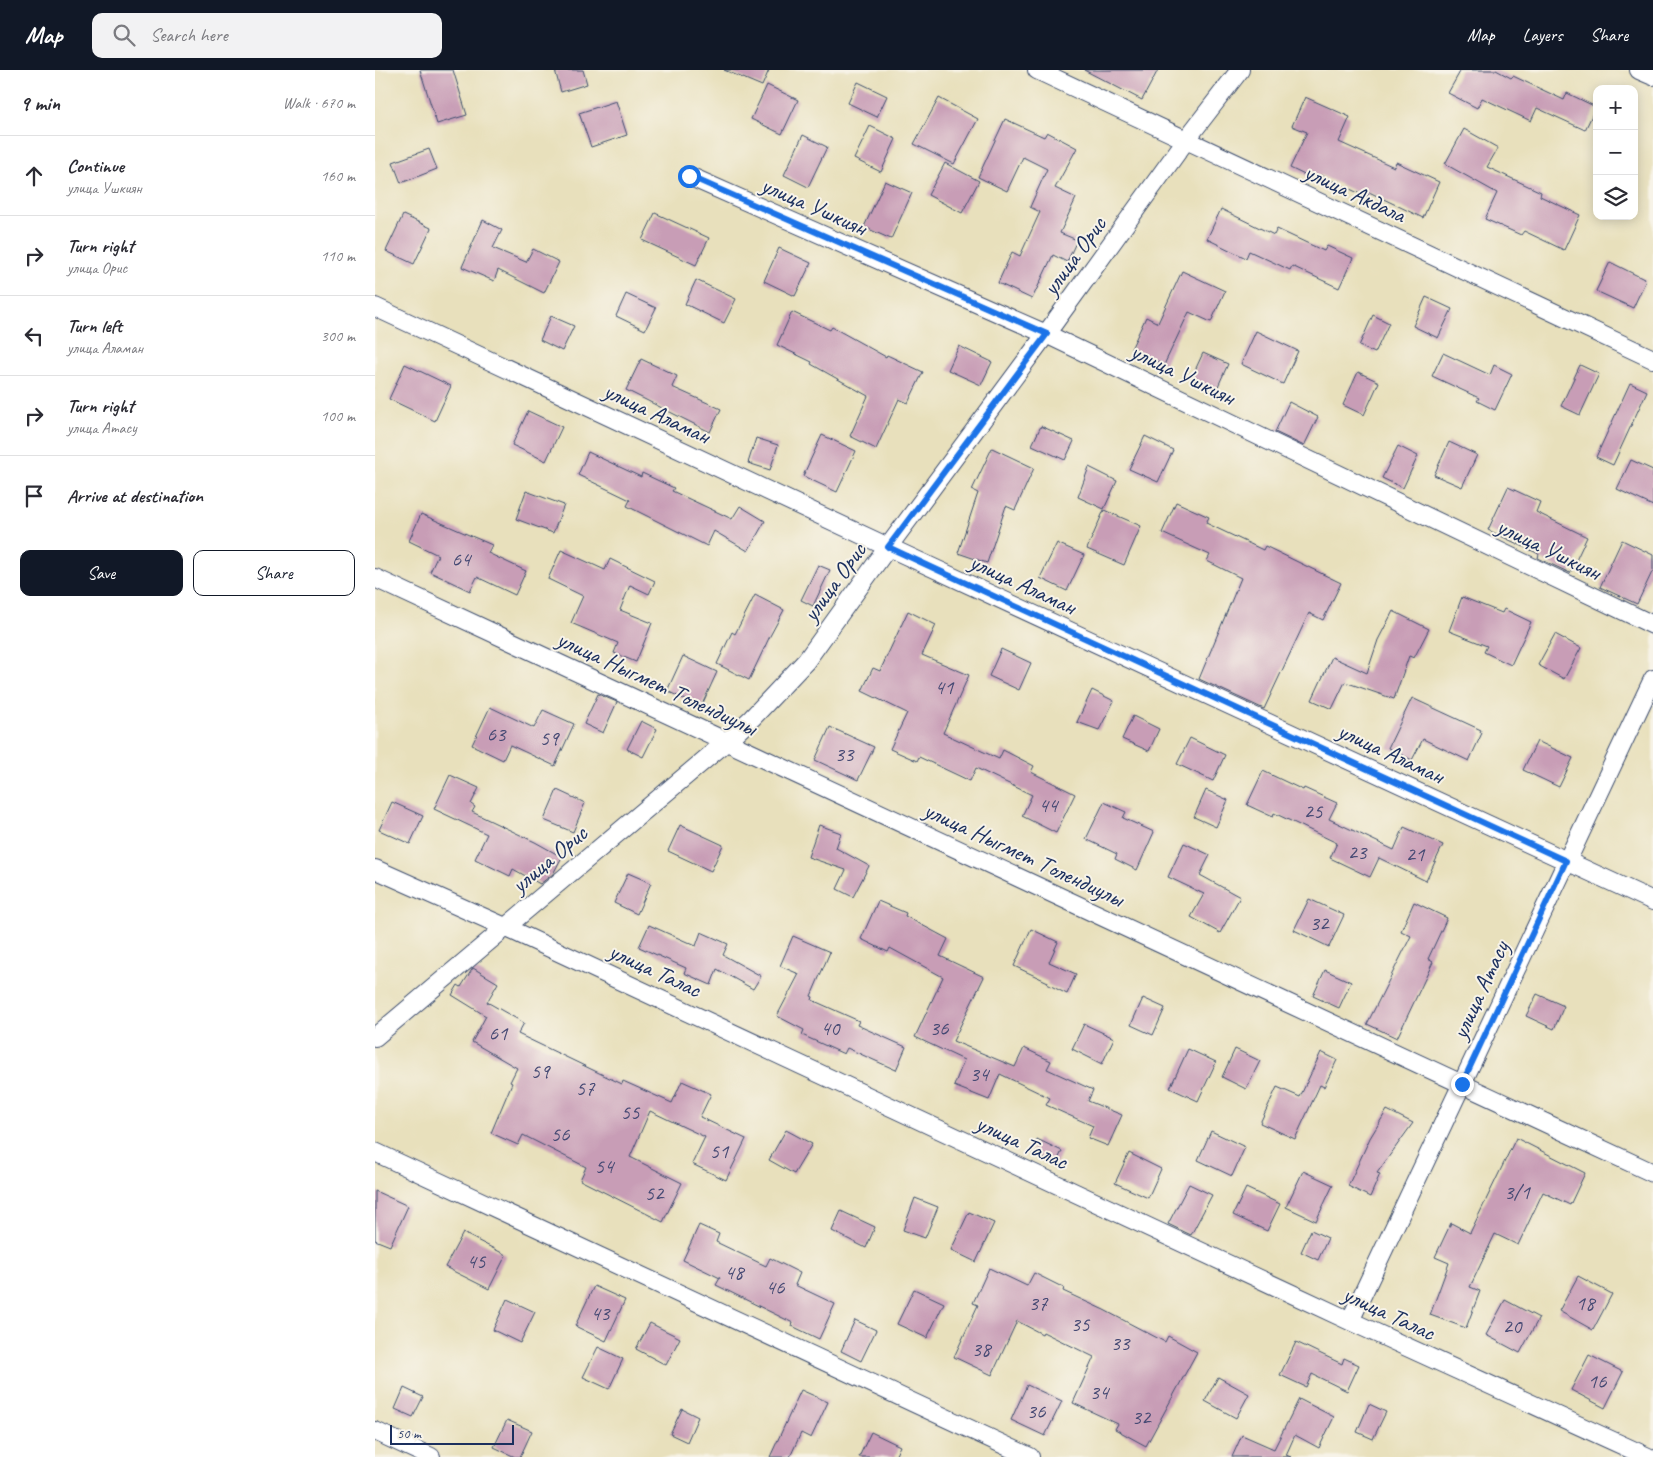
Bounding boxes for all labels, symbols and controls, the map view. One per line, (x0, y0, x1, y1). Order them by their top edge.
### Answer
search box (92, 13, 442, 58)
text: Map (25, 20, 62, 50)
icon: search (110, 21, 138, 49)
text: Search here (150, 23, 228, 47)
text: Map (1467, 24, 1495, 46)
text: Layers (1523, 24, 1562, 46)
text: Share (1590, 24, 1628, 46)
map controls (1593, 85, 1638, 220)
button: + (1593, 85, 1638, 130)
text: 9 min (20, 90, 60, 116)
text: Walk · 670 m (283, 93, 355, 113)
button: − (1593, 130, 1638, 175)
text: Continue (67, 154, 124, 178)
street label: улица Акдала (1298, 156, 1412, 230)
icon: ahead (20, 162, 48, 190)
route start (678, 165, 701, 188)
text: 160 m (321, 166, 355, 186)
street label: улица Ушкиян (755, 169, 873, 243)
button: layers (1593, 175, 1638, 220)
text: улица Ушкиян (67, 178, 142, 198)
street label: улица Орис (1034, 209, 1114, 303)
text: Turn right (67, 234, 134, 258)
icon: right (20, 242, 48, 270)
text: 110 m (321, 246, 355, 266)
text: улица Орис (67, 258, 127, 278)
text: Turn left (67, 314, 122, 338)
icon: left (20, 322, 48, 350)
text: 300 m (321, 326, 355, 346)
street label: улица Ушкиян (1124, 335, 1241, 413)
text: улица Аламан (67, 338, 143, 358)
street label: улица Аламан (597, 374, 716, 451)
text: Turn right (67, 394, 134, 418)
icon: right (20, 402, 48, 430)
text: 100 m (321, 406, 355, 426)
text: улица Атасу (67, 418, 137, 438)
icon: arrive (20, 482, 48, 510)
text: Arrive at destination (67, 484, 203, 508)
street label: улица Ушкиян (1490, 510, 1607, 588)
street label: улица Орис (794, 535, 874, 629)
street label: улица Аламан (963, 545, 1082, 622)
house number: 64 (452, 546, 473, 572)
button: Save (20, 550, 183, 596)
button: Share (193, 550, 355, 596)
street label: улица Ныгмет Толендиулы (551, 623, 764, 743)
house number: 41 (935, 674, 955, 700)
street label: улица Аламан (1331, 714, 1450, 791)
house number: 63 (487, 721, 507, 747)
house number: 59 (540, 725, 560, 751)
house number: 33 (835, 741, 855, 767)
house number: 44 (1039, 792, 1060, 818)
street label: улица Ныгмет Толендиулы (918, 794, 1131, 914)
house number: 25 (1304, 798, 1324, 824)
street label: улица Орис (503, 818, 594, 901)
house number: 23 (1348, 839, 1368, 865)
house number: 21 (1406, 841, 1426, 867)
house number: 32 (1310, 910, 1330, 936)
street label: улица Талас (603, 935, 707, 1005)
street label: улица Атасу (1443, 935, 1516, 1046)
house number: 40 (821, 1015, 841, 1041)
house number: 36 (930, 1015, 949, 1041)
house number: 61 (489, 1020, 509, 1046)
house number: 59 (531, 1058, 551, 1084)
house number: 34 (970, 1061, 991, 1087)
route end (1451, 1073, 1474, 1096)
house number: 57 (576, 1075, 596, 1101)
house number: 55 (621, 1099, 641, 1125)
street label: улица Талас (970, 1107, 1074, 1177)
house number: 56 (551, 1121, 570, 1147)
house number: 51 (710, 1138, 730, 1164)
house number: 54 (595, 1153, 616, 1179)
house number: 3/1 (1504, 1179, 1531, 1205)
house number: 52 (645, 1180, 665, 1206)
house number: 45 (467, 1248, 487, 1274)
house number: 48 (725, 1259, 746, 1285)
house number: 46 (766, 1274, 785, 1300)
street label: улица Талас (1337, 1278, 1441, 1348)
house number: 37 (1029, 1290, 1049, 1316)
house number: 18 (1576, 1290, 1597, 1316)
house number: 43 (591, 1300, 611, 1326)
house number: 35 (1071, 1311, 1091, 1337)
house number: 20 (1503, 1313, 1523, 1339)
house number: 33 (1111, 1330, 1131, 1356)
house number: 38 (972, 1336, 993, 1362)
house number: 16 (1588, 1368, 1607, 1394)
house number: 34 (1090, 1379, 1111, 1405)
house number: 36 (1027, 1398, 1046, 1424)
house number: 32 (1132, 1404, 1152, 1430)
scale bar (390, 1422, 514, 1445)
text: 50 m (397, 1425, 421, 1442)

